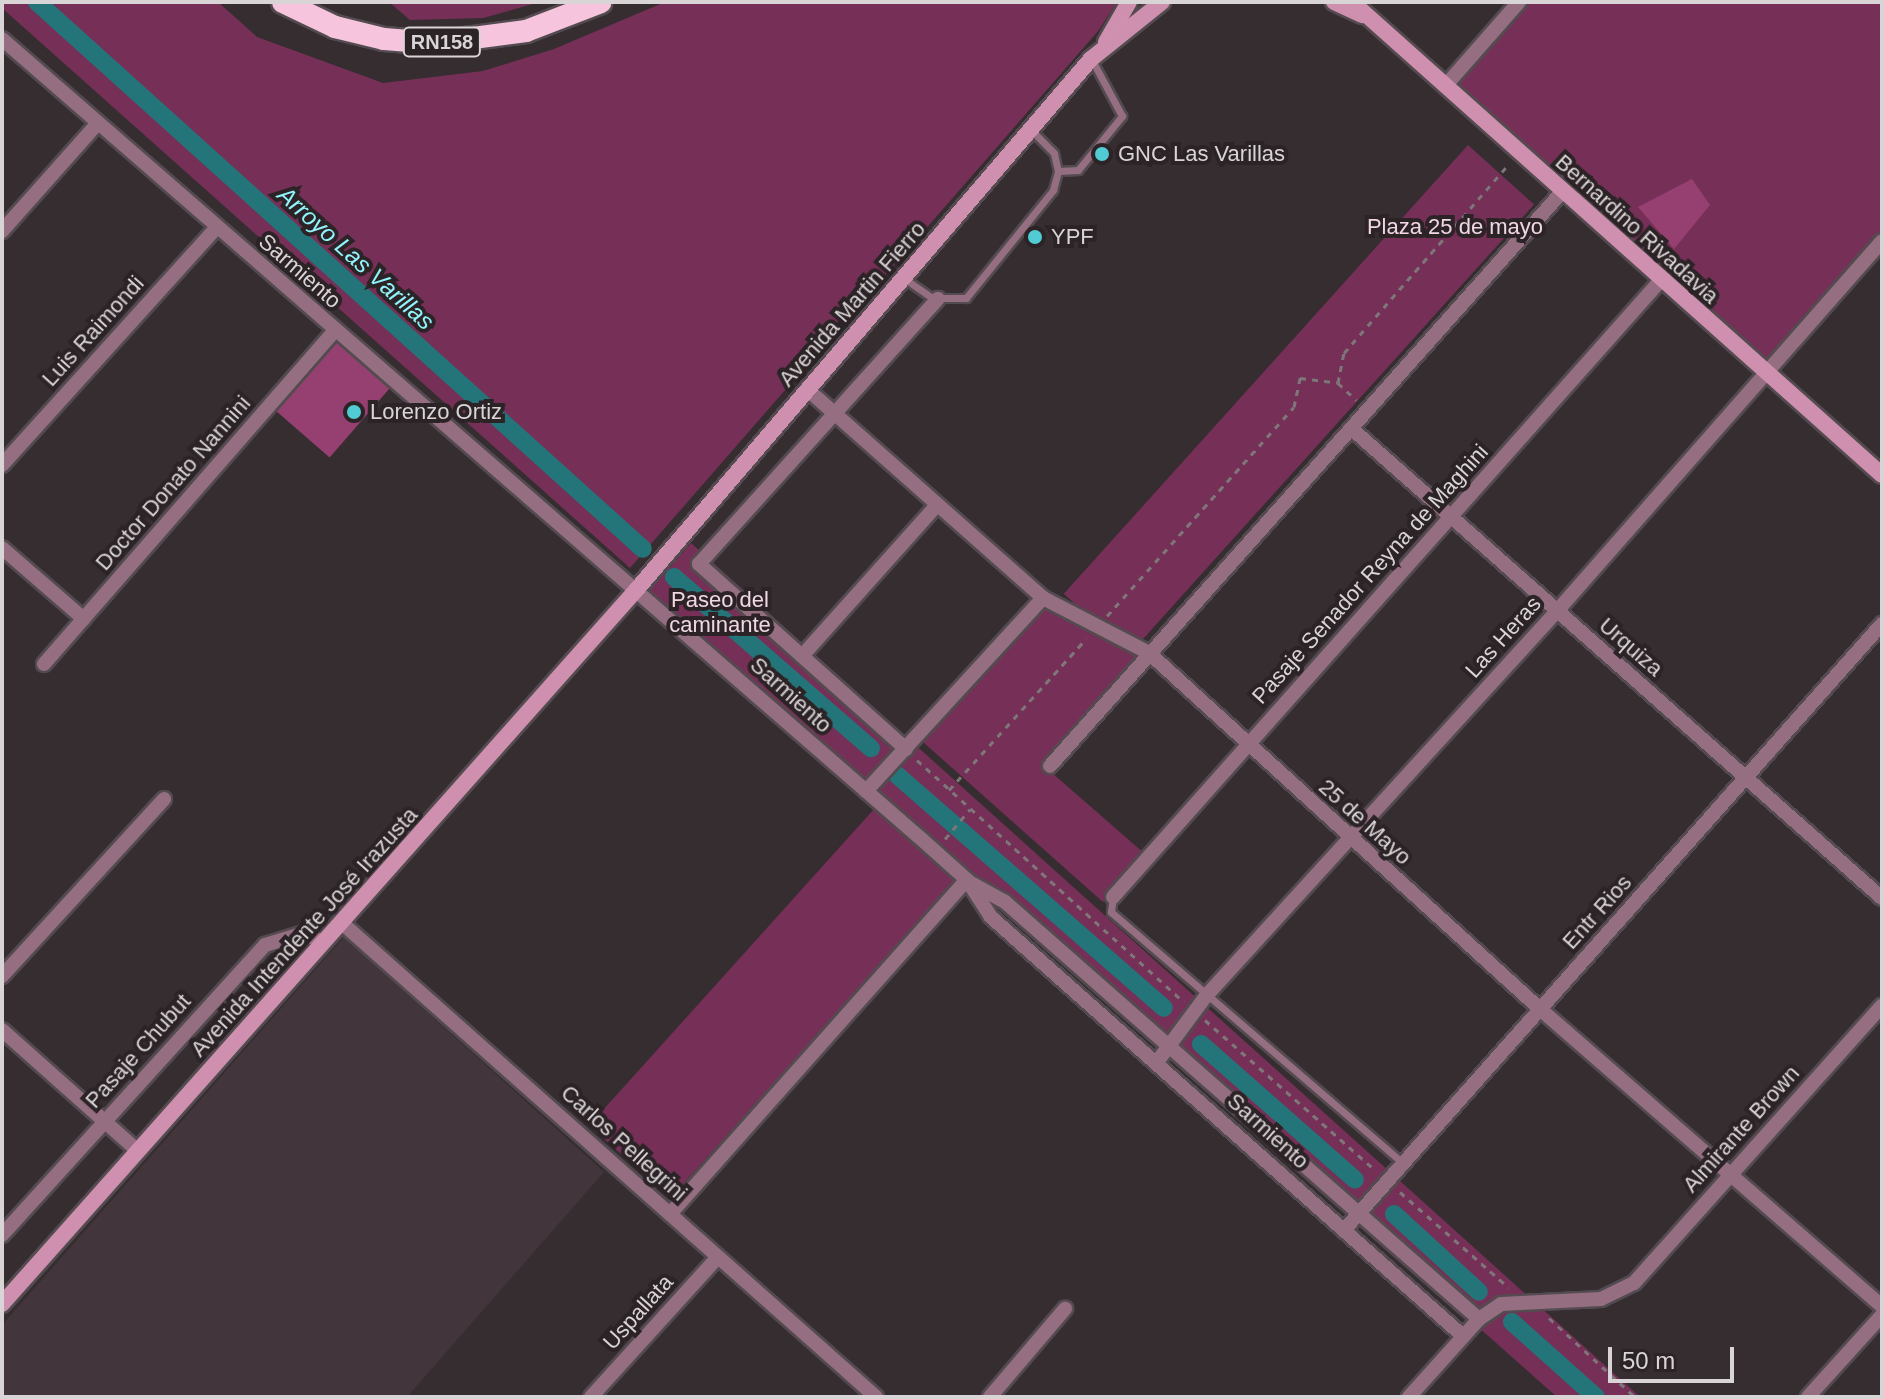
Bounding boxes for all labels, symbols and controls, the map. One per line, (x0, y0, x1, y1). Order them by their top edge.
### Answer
road number: RN158 (402, 26, 482, 58)
place label: GNC Las Varillas (1118, 141, 1285, 167)
marker: GNC Las Varillas (1093, 145, 1111, 163)
street label: Bernardino Rivadavia (1550, 149, 1724, 309)
water label: Arroyo Las Varillas (272, 180, 440, 336)
park label: Plaza 25 de mayo (1367, 214, 1543, 240)
street label: Avenida Martin Fierro (773, 216, 931, 392)
place label: YPF (1051, 224, 1094, 250)
street label: Sarmiento (254, 228, 346, 314)
marker: YPF (1026, 228, 1044, 246)
street label: Luis Raimondi (37, 270, 149, 392)
street label: Doctor Donato Nannini (90, 390, 256, 576)
place label: Lorenzo Ortiz (370, 399, 502, 425)
marker: Lorenzo Ortiz (345, 403, 363, 421)
street label: Pasaje Senador Reyna de Maghini (1246, 439, 1494, 709)
park label: Paseo del caminante (669, 586, 771, 638)
street label: Las Heras (1460, 591, 1546, 683)
street label: Urquiza (1594, 612, 1668, 682)
street label: Sarmiento (745, 652, 837, 738)
street label: 25 de Mayo (1313, 774, 1417, 870)
street label: Avenida Intendente José Irazusta (185, 802, 423, 1062)
street label: Entr Rios (1557, 870, 1637, 954)
street label: Pasaje Chubut (80, 989, 196, 1113)
street label: Almirante Brown (1677, 1060, 1805, 1198)
street label: Carlos Pellegrini (556, 1080, 692, 1206)
street label: Sarmiento (1222, 1088, 1314, 1174)
street label: Uspallata (598, 1269, 678, 1355)
scale bar (1612, 1331, 1738, 1381)
text: 50 m (1622, 1347, 1675, 1374)

